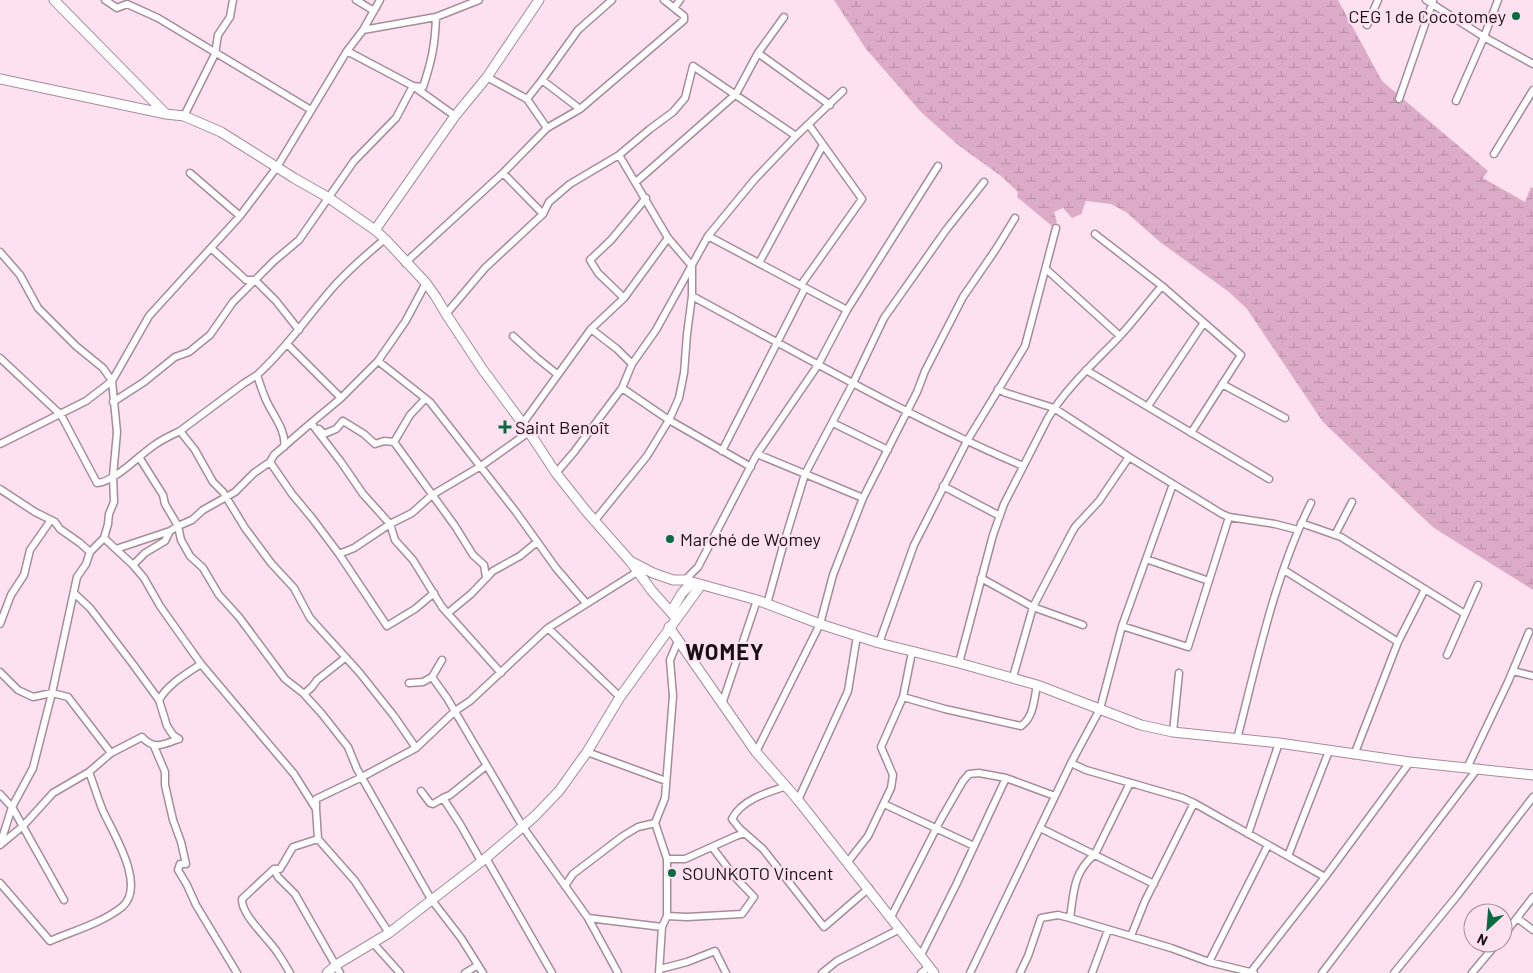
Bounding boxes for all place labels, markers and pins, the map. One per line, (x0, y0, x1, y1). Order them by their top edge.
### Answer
place label: CEG 1 de Cocotomey (1348, 5, 1506, 27)
marker: CEG 1 de Cocotomey (1510, 10, 1522, 22)
place label: Saint Benoît (515, 416, 610, 438)
marker: Saint Benoît (499, 421, 511, 433)
place label: Marché de Womey (680, 528, 821, 550)
marker: Marché de Womey (664, 533, 676, 545)
place label: SOUNKOTO Vincent (682, 862, 833, 884)
marker: SOUNKOTO Vincent (666, 867, 678, 879)

